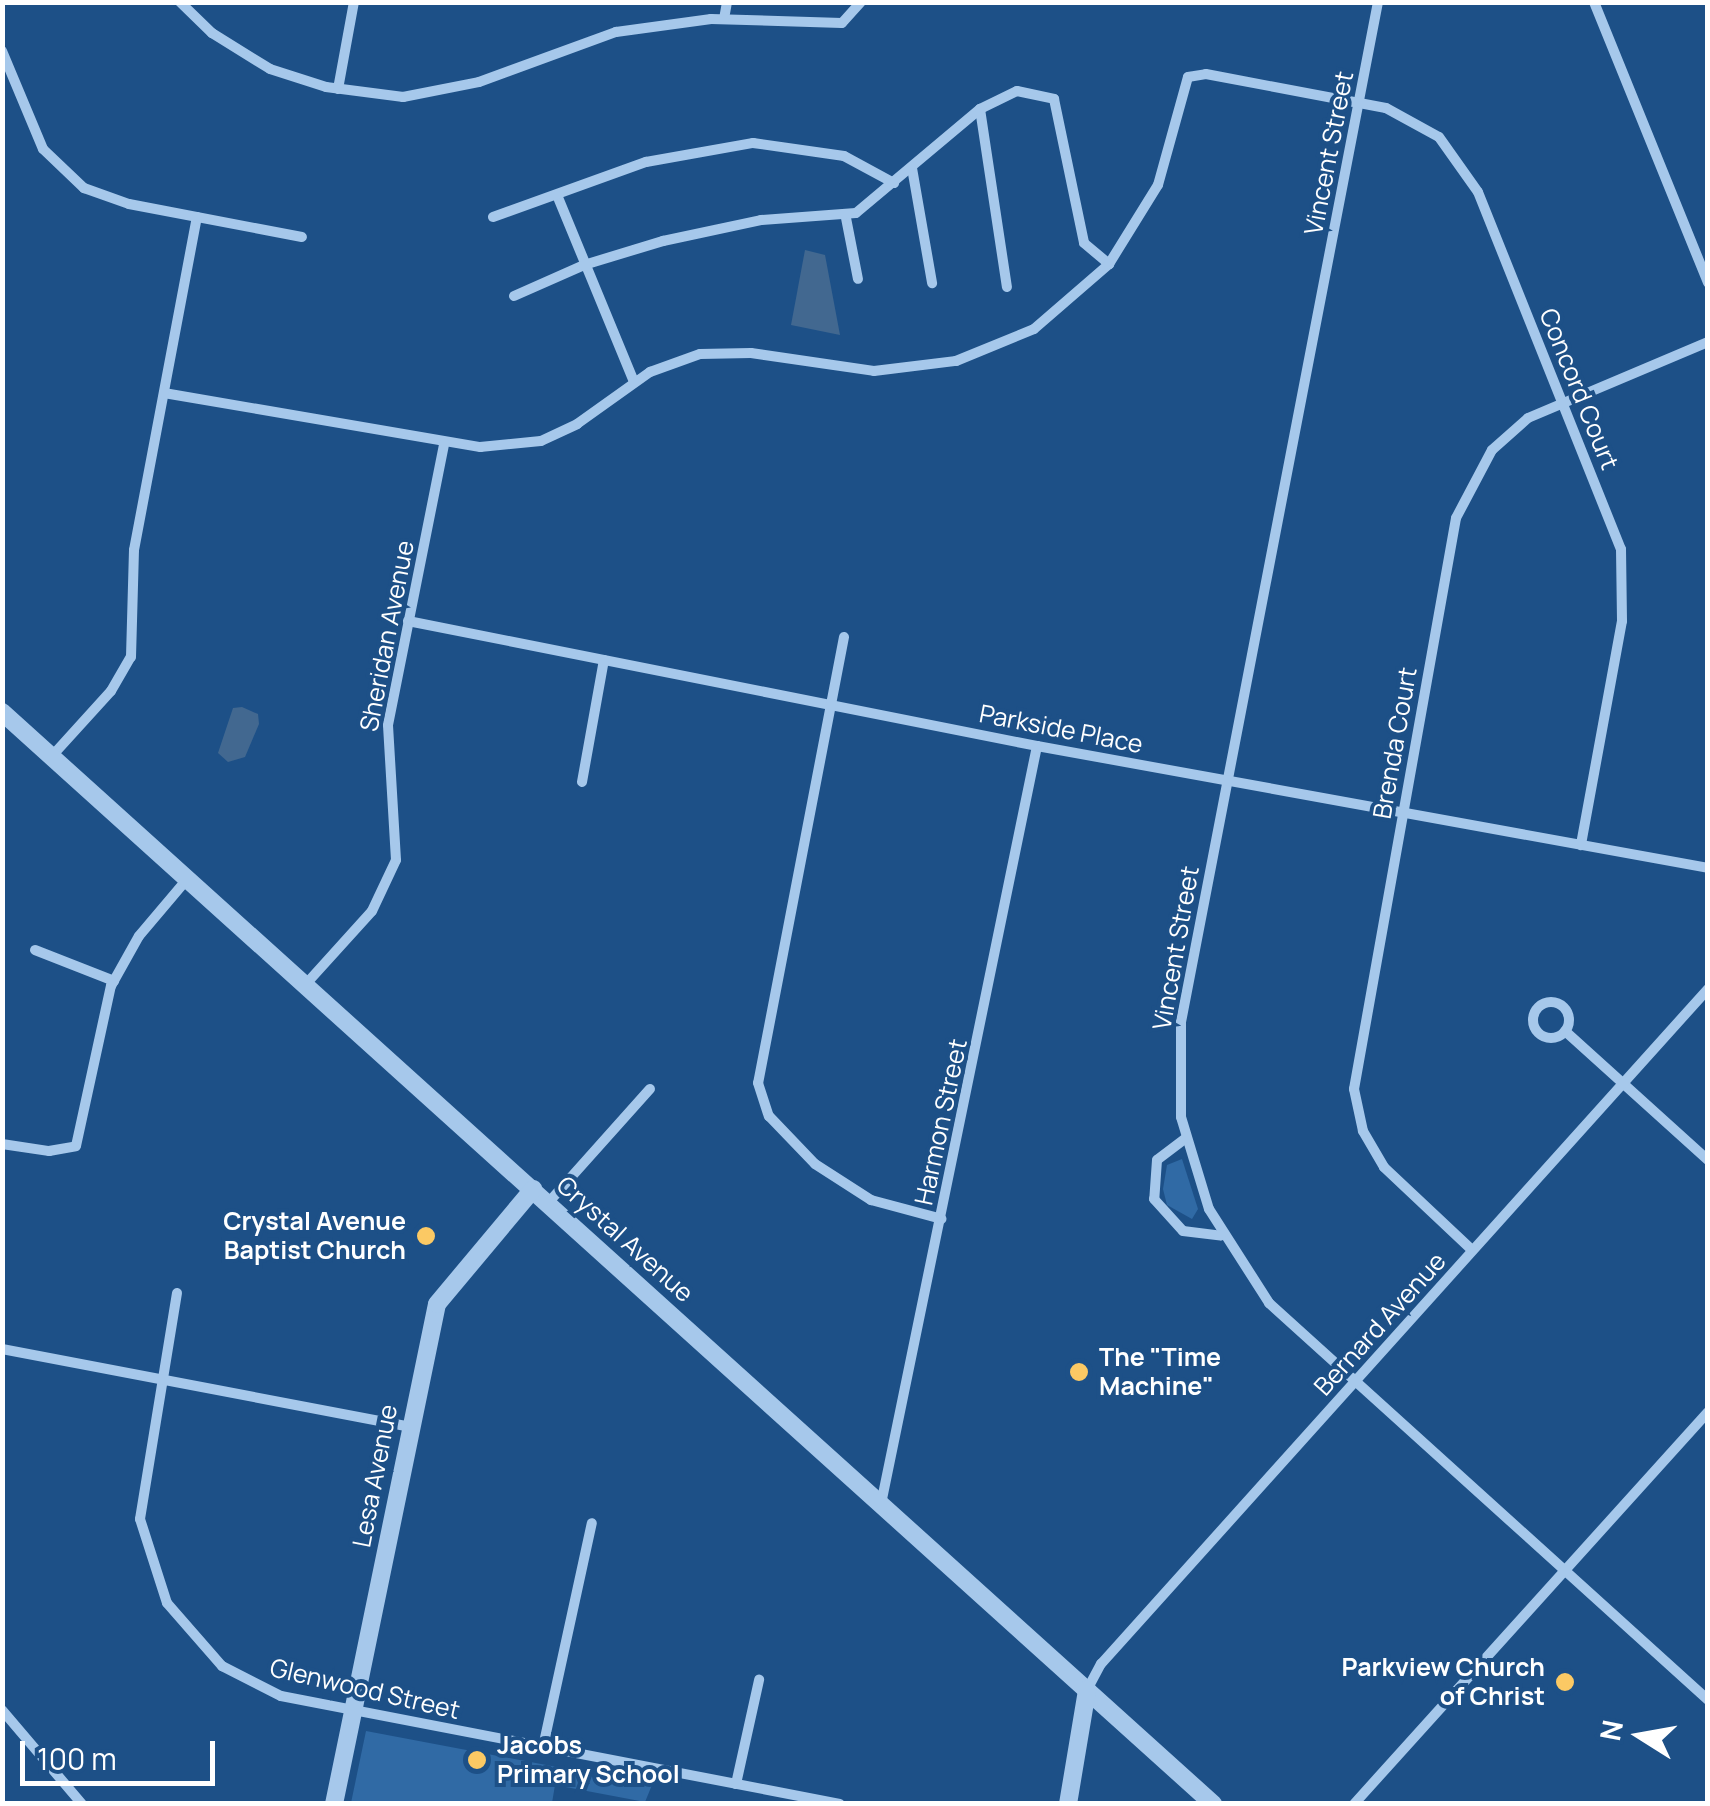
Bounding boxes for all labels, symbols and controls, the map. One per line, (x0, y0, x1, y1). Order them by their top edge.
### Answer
street label: Vincent Street (1298, 69, 1360, 237)
street label: Concord Court (1533, 304, 1625, 474)
street label: Sheridan Avenue (354, 538, 420, 734)
street label: Brenda Court (1367, 665, 1423, 821)
street label: Parkside Place (977, 698, 1145, 760)
street label: Vincent Street (1147, 864, 1205, 1032)
street label: Harmon Street (909, 1036, 973, 1208)
street label: Crystal Avenue (551, 1170, 699, 1308)
place label: Crystal Avenue Baptist Church (223, 1207, 406, 1266)
marker: Crystal Avenue Baptist Church (415, 1225, 437, 1247)
street label: Bernard Avenue (1308, 1246, 1452, 1402)
place label: The "Time Machine" (1099, 1343, 1221, 1402)
marker: The "Time Machine" (1068, 1361, 1090, 1383)
street label: Lesa Avenue (346, 1402, 404, 1550)
street label: Glenwood Street (267, 1653, 463, 1725)
place label: Parkview Church of Christ (1342, 1653, 1545, 1712)
marker: Parkview Church of Christ (1554, 1671, 1576, 1693)
north arrow (1590, 1686, 1690, 1786)
text: N (1590, 1717, 1631, 1744)
scale bar (25, 1721, 220, 1783)
place label: Jacobs Primary School (497, 1731, 680, 1790)
text: 100 m (37, 1738, 117, 1779)
marker: Jacobs Primary School (466, 1749, 488, 1771)

